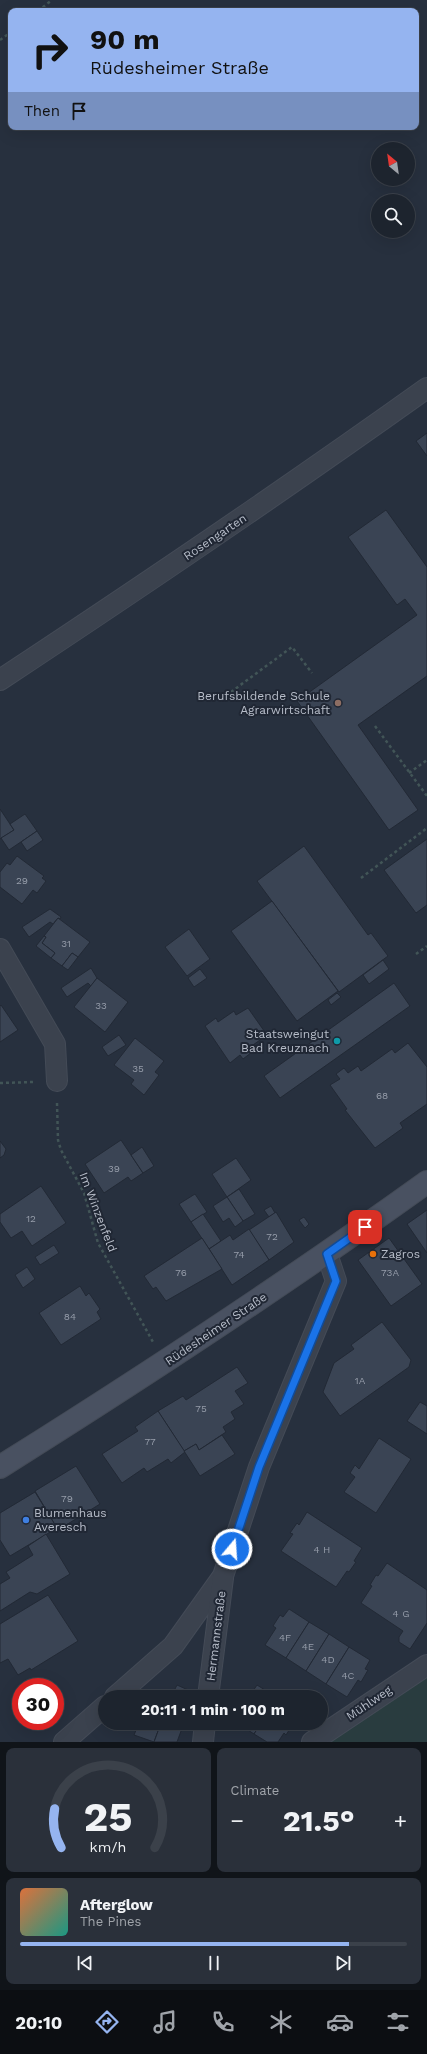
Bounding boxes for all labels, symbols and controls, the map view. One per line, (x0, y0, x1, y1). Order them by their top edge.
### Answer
text: 90 m (90, 23, 160, 56)
icon: right (24, 24, 76, 76)
text: Rüdesheimer Straße (90, 57, 269, 78)
icon: arrive (68, 100, 90, 122)
text: Then (24, 102, 60, 120)
north arrow (371, 142, 415, 186)
map controls (371, 142, 415, 238)
button: search (371, 194, 415, 238)
street label: Rosengarten (181, 511, 249, 563)
place label: Berufsbildende Schule Agrarwirtschaft (197, 689, 330, 717)
marker: Berufsbildende Schule Agrarwirtschaft (333, 698, 343, 708)
house number: 29 (16, 875, 28, 886)
house number: 31 (61, 938, 71, 949)
house number: 33 (95, 1000, 107, 1011)
place label: Staatsweingut Bad Kreuznach (241, 1027, 329, 1055)
marker: Staatsweingut Bad Kreuznach (332, 1036, 342, 1046)
house number: 35 (132, 1063, 144, 1074)
house number: 68 (376, 1090, 388, 1101)
house number: 39 (108, 1163, 120, 1174)
street label: Im Winzenfeld (76, 1170, 120, 1254)
pin (348, 1210, 382, 1244)
house number: 12 (26, 1213, 36, 1224)
icon: arrive (354, 1216, 376, 1238)
house number: 72 (266, 1231, 278, 1242)
place label: Zagros (381, 1247, 420, 1261)
house number: 74 (233, 1249, 245, 1260)
marker: Zagros (368, 1249, 378, 1259)
house number: 76 (175, 1267, 187, 1278)
house number: 73A (381, 1267, 399, 1278)
street label: Rüdesheimer Straße (163, 1290, 269, 1368)
house number: 84 (64, 1311, 76, 1322)
house number: 1A (355, 1375, 366, 1386)
house number: 75 (195, 1403, 207, 1414)
house number: 77 (144, 1436, 156, 1447)
house number: 79 (61, 1493, 73, 1504)
place label: Blumenhaus Averesch (34, 1506, 107, 1534)
marker: Blumenhaus Averesch (21, 1515, 31, 1525)
position arrow (211, 1528, 253, 1570)
house number: 4 H (314, 1544, 330, 1555)
street label: Hermannstraße (204, 1590, 228, 1682)
house number: 4 G (393, 1608, 409, 1619)
house number: 4F (279, 1632, 291, 1643)
house number: 4E (302, 1641, 314, 1652)
house number: 4D (321, 1654, 335, 1665)
house number: 4C (342, 1670, 355, 1681)
speed limit sign: 30 (12, 1678, 64, 1730)
street label: Mühlweg (344, 1682, 395, 1723)
text: 20:11 · 1 min · 100 m (141, 1701, 285, 1719)
text: Climate (231, 1783, 279, 1798)
text: 25 (84, 1792, 133, 1841)
text: 21.5° (283, 1803, 355, 1838)
text: − (231, 1808, 244, 1833)
text: + (394, 1808, 407, 1833)
text: km/h (90, 1839, 127, 1855)
text: Afterglow (80, 1896, 153, 1914)
text: The Pines (80, 1914, 141, 1929)
icon: previous (74, 1952, 96, 1974)
icon: pause (203, 1952, 225, 1974)
icon: next (332, 1952, 354, 1974)
icon: directions (93, 2008, 121, 2036)
icon: music (151, 2008, 179, 2036)
icon: phone (209, 2008, 237, 2036)
icon: climate (267, 2008, 295, 2036)
icon: car (326, 2008, 354, 2036)
icon: filters (384, 2008, 412, 2036)
text: 20:10 (15, 2012, 62, 2033)

